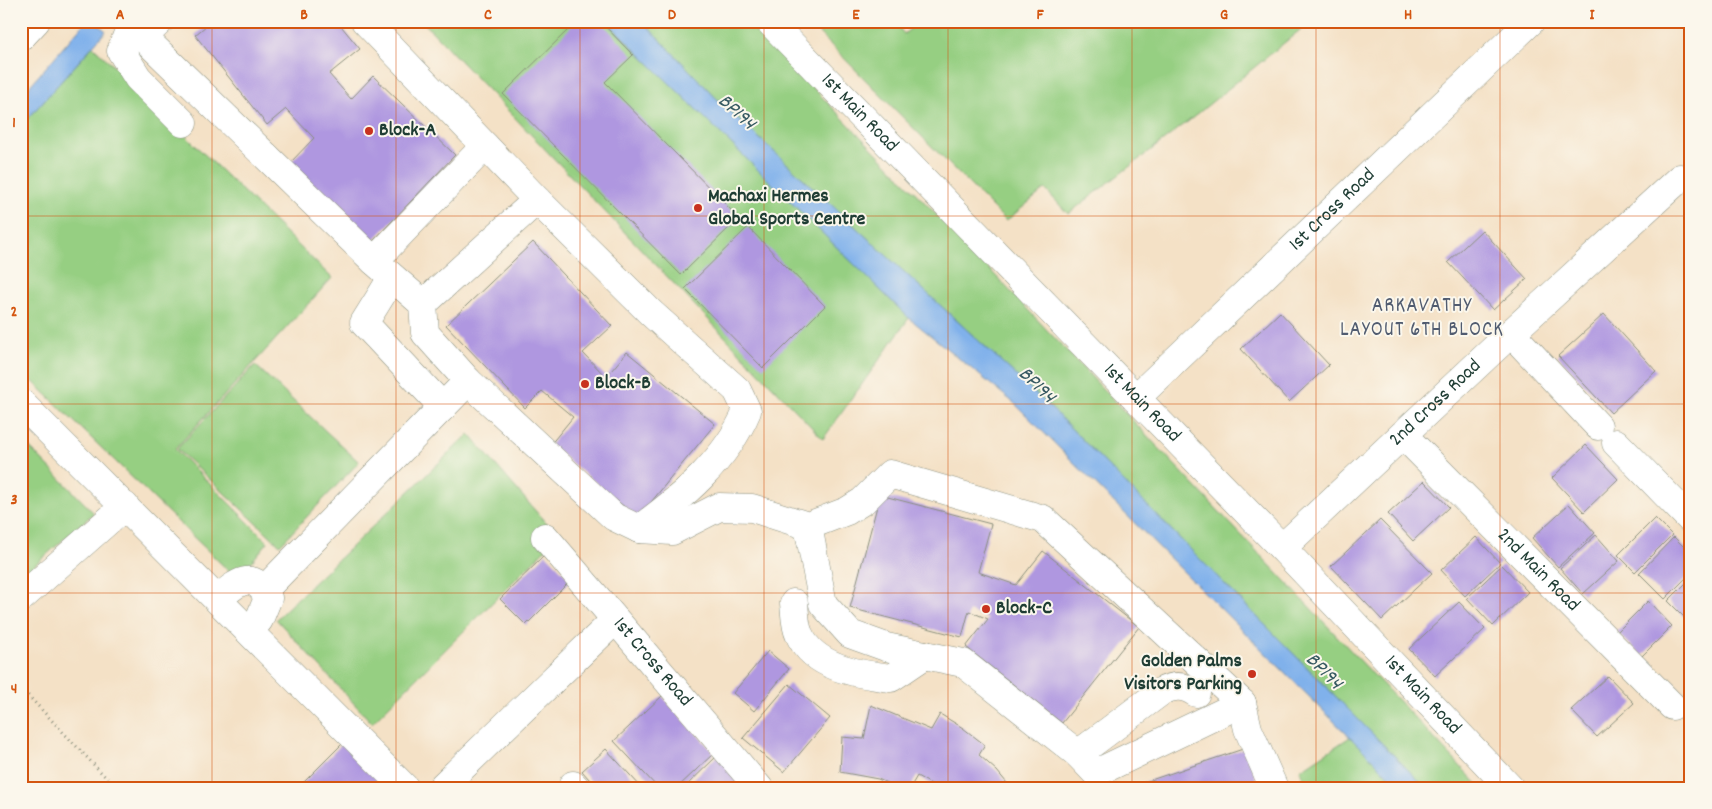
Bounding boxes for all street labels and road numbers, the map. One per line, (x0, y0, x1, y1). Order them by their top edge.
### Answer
street label: 1st Main Road (814, 68, 904, 159)
street label: 1st Cross Road (1283, 162, 1382, 258)
street label: 2nd Cross Road (1384, 353, 1488, 454)
street label: 1st Main Road (1096, 358, 1187, 450)
street label: 2nd Main Road (1490, 522, 1586, 619)
street label: 1st Cross Road (606, 612, 698, 713)
street label: 1st Main Road (1377, 649, 1467, 742)

